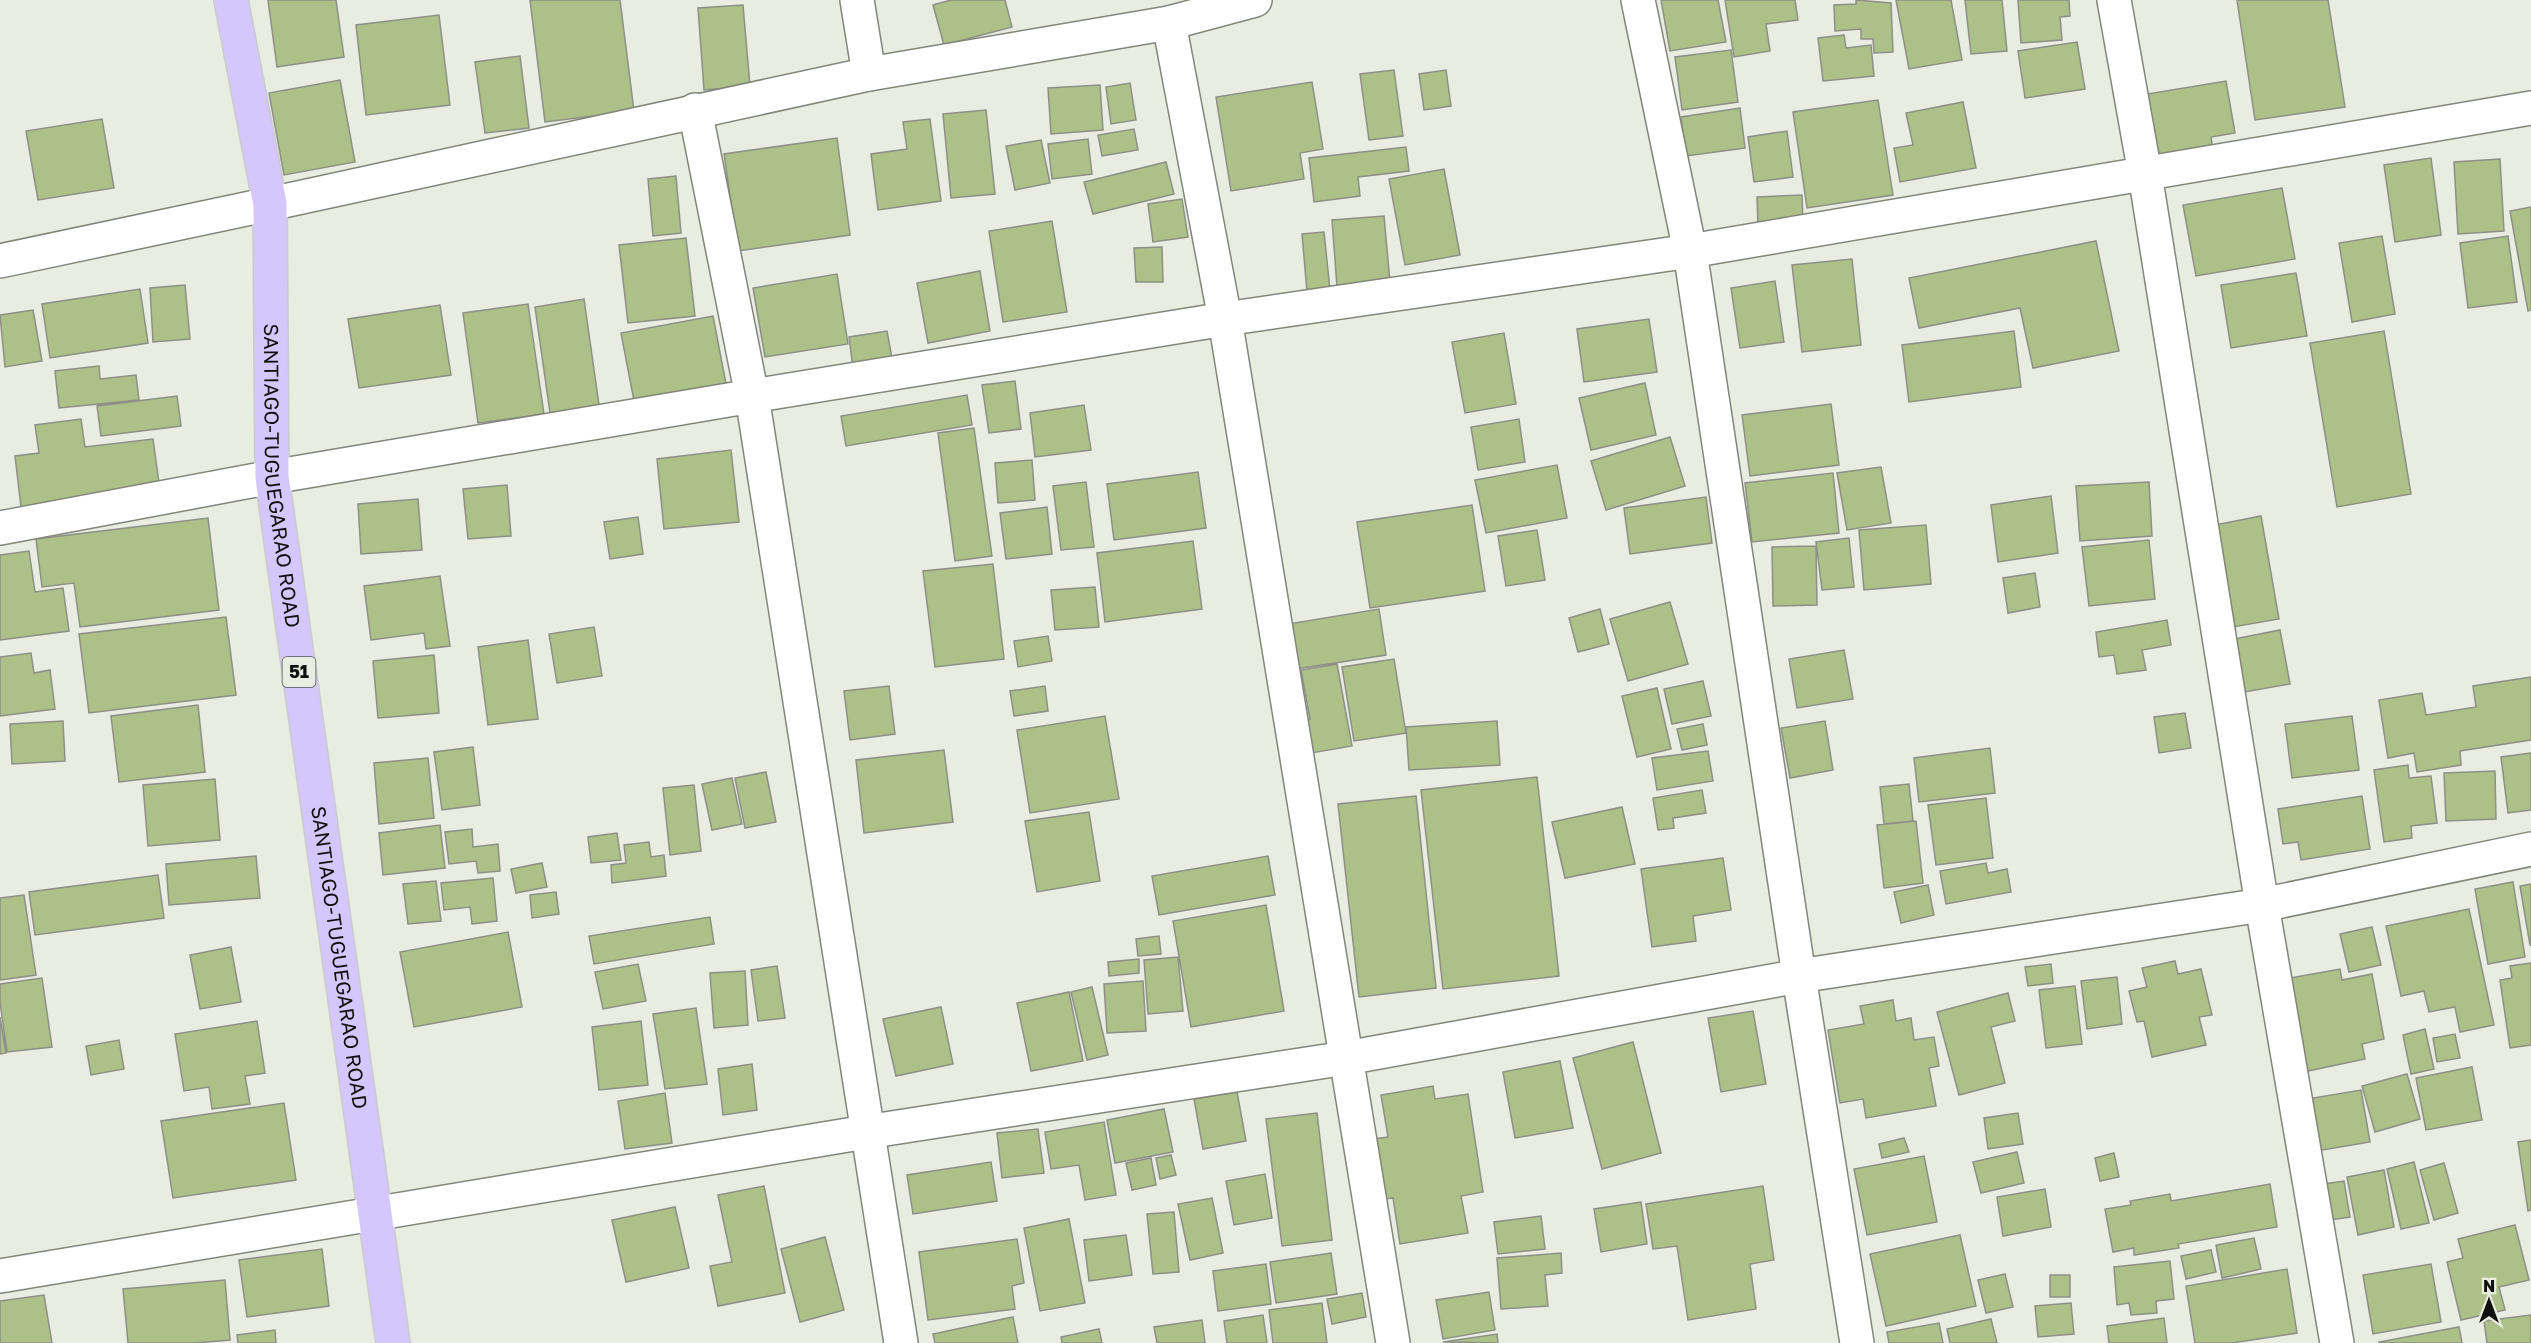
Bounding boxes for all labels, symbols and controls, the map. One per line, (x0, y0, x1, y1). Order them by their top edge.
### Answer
street label: SANTIAGO-TUGUEGARAO ROAD (260, 323, 306, 629)
road number: 51 (282, 657, 316, 687)
street label: SANTIAGO-TUGUEGARAO ROAD (307, 804, 373, 1110)
north arrow (2459, 1271, 2519, 1331)
text: N (2483, 1276, 2495, 1296)

